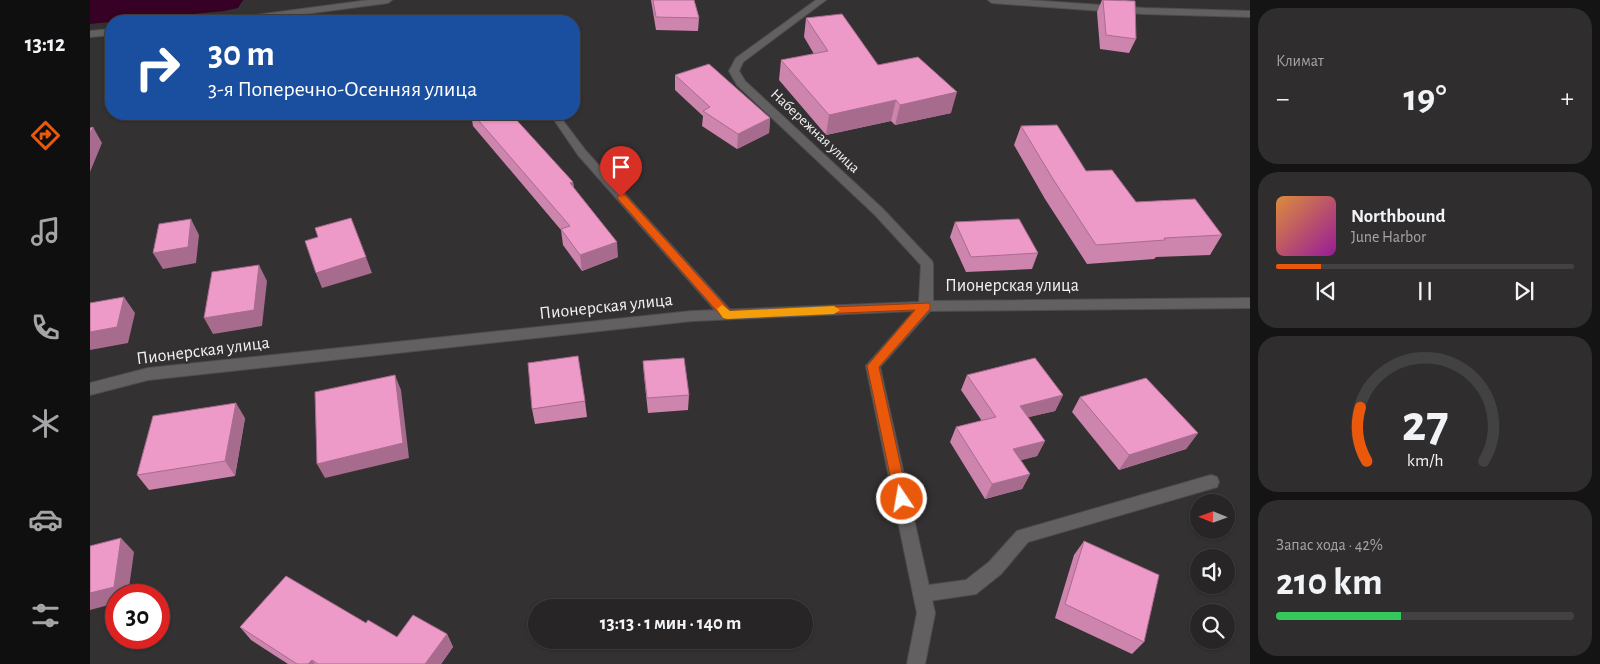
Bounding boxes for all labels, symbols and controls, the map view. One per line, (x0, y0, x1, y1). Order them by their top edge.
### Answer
text: 13:12 (25, 33, 65, 55)
icon: right (125, 35, 190, 100)
text: 30 m (208, 37, 275, 72)
text: Климат (1276, 53, 1324, 69)
text: 3-я Поперечно-Осенняя улица (208, 78, 477, 100)
text: 19° (1403, 80, 1447, 118)
text: − (1276, 85, 1289, 113)
text: + (1561, 85, 1574, 113)
street label: Набережная улица (768, 86, 862, 176)
icon: directions (28, 118, 63, 153)
pin (600, 146, 642, 197)
icon: arrive (607, 153, 635, 181)
text: Northbound (1351, 207, 1446, 226)
icon: music (28, 214, 63, 249)
text: June Harbor (1351, 229, 1426, 245)
street label: Пионерская улица (945, 277, 1079, 295)
icon: previous (1312, 277, 1340, 305)
icon: pause (1411, 277, 1439, 305)
icon: next (1510, 277, 1538, 305)
street label: Пионерская улица (538, 291, 674, 323)
icon: phone (28, 310, 63, 345)
street label: Пионерская улица (135, 334, 271, 368)
text: 27 (1402, 398, 1448, 450)
icon: climate (28, 406, 63, 441)
text: km/h (1407, 452, 1443, 470)
position arrow (875, 472, 927, 524)
north arrow (1190, 494, 1235, 539)
map controls (1190, 494, 1235, 649)
icon: car (28, 502, 63, 537)
text: Запас хода · 42% (1276, 537, 1383, 553)
button: sound (1190, 549, 1235, 594)
text: 210 km (1276, 564, 1383, 602)
speed limit sign: 30 (105, 584, 170, 649)
icon: filters (28, 598, 63, 633)
button: search (1190, 604, 1235, 649)
text: 13:13 · 1 мин · 140 m (600, 614, 741, 633)

